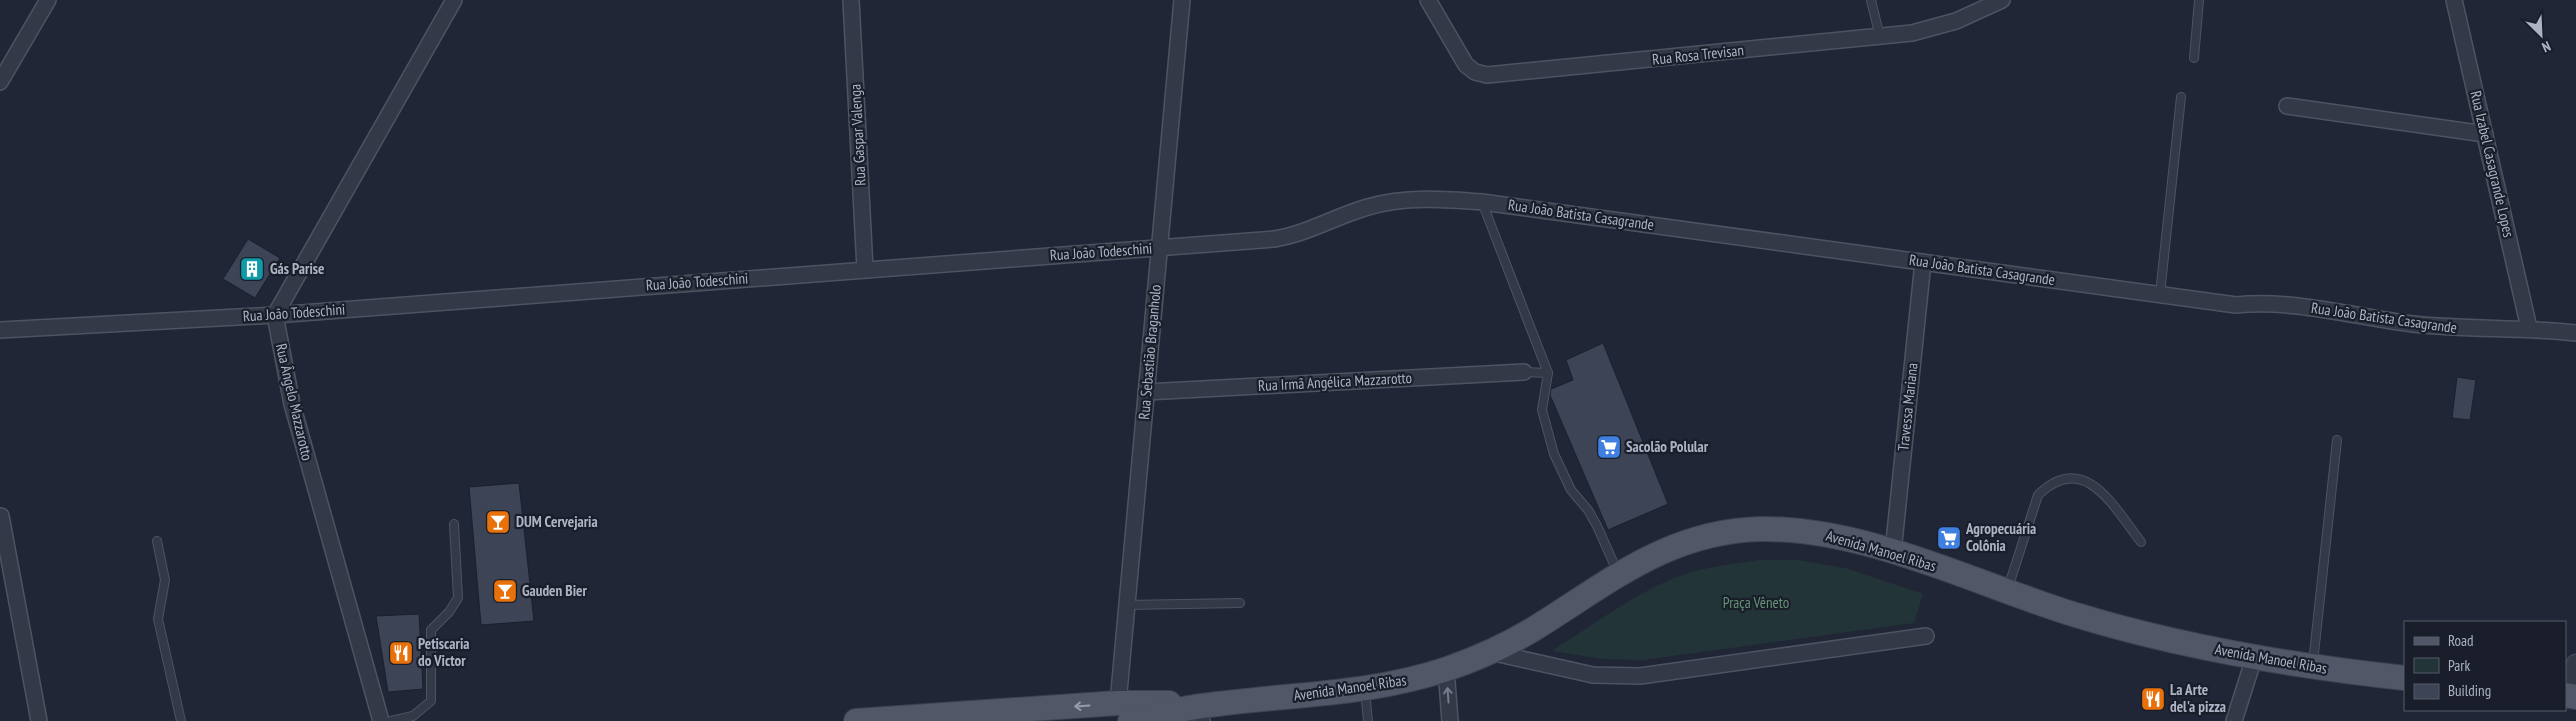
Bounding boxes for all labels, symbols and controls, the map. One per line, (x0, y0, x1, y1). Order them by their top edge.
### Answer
north arrow (2516, 10, 2566, 60)
text: N (2539, 37, 2553, 57)
street label: Rua Rosa Trevisan (1651, 40, 1745, 69)
street label: Rua Gaspar Valenga (845, 84, 870, 186)
street label: Rua Izabel Casagrande Lopes (2466, 89, 2519, 239)
street label: Rua João Batista Casagrande (1507, 195, 1655, 234)
street label: Rua João Todeschini (1049, 238, 1153, 265)
street label: Rua João Batista Casagrande (1908, 250, 2056, 289)
building icon: Gás Parise (239, 256, 265, 282)
place label: Gás Parise (270, 259, 325, 278)
street label: Rua João Todeschini (645, 268, 749, 295)
street label: Rua Sebastião Braganholo (1134, 284, 1165, 420)
street label: Rua João Batista Casagrande (2310, 298, 2458, 337)
street label: Rua João Todeschini (242, 299, 346, 326)
street label: Rua Ângelo Mazzarotto (272, 342, 317, 462)
street label: Travessa Mariana (1893, 362, 1922, 452)
street label: Rua Irmã Angélica Mazzarotto (1257, 368, 1412, 395)
supermarket icon: Sacolão Polular (1596, 434, 1622, 460)
place label: Sacolão Polular (1626, 437, 1709, 456)
bar icon: DUM Cervejaria (485, 509, 511, 535)
place label: DUM Cervejaria (516, 512, 598, 531)
place label: Agropecuária Colônia (1965, 519, 2036, 555)
supermarket icon: Agropecuária Colônia (1936, 525, 1962, 551)
street label: Avenida Manoel Ribas (1824, 526, 1938, 575)
bar icon: Gauden Bier (492, 578, 518, 604)
place label: Gauden Bier (522, 581, 587, 600)
park label: Praça Vêneto (1723, 593, 1789, 612)
legend (2404, 621, 2566, 711)
text: Road (2448, 631, 2474, 650)
place label: Petiscaria do Victor (418, 634, 470, 670)
street label: Avenida Manoel Ribas (2213, 639, 2329, 678)
restaurant icon: Petiscaria do Victor (388, 640, 414, 666)
text: Park (2448, 656, 2470, 675)
street label: Avenida Manoel Ribas (1292, 670, 1408, 705)
place label: La Arte del'a pizza (2170, 680, 2226, 716)
text: Building (2448, 681, 2491, 700)
restaurant icon: La Arte del'a pizza (2140, 686, 2166, 712)
one-way arrow (1443, 687, 1452, 703)
one-way arrow (1075, 701, 1091, 710)

